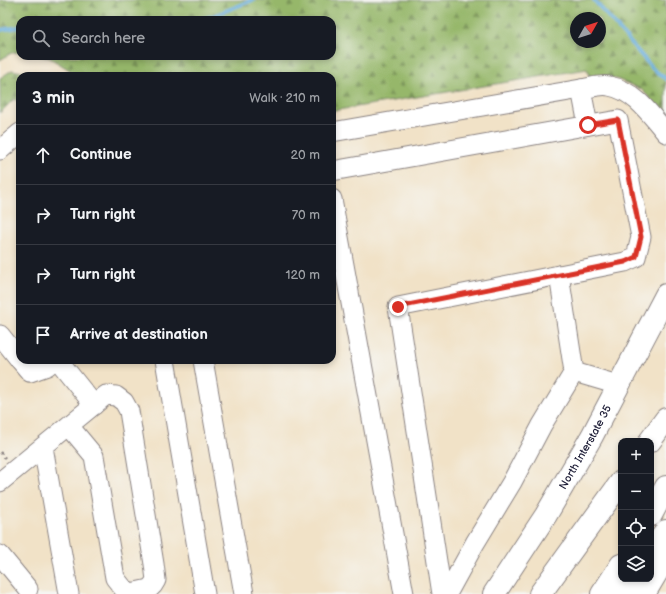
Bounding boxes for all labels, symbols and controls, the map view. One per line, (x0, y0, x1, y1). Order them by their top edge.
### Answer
north arrow (570, 12, 606, 48)
search box (16, 16, 336, 60)
icon: search (30, 27, 52, 49)
text: Search here (62, 29, 145, 48)
text: 3 min (32, 88, 75, 108)
text: Walk · 210 m (249, 90, 320, 106)
route start (579, 116, 597, 134)
icon: ahead (32, 144, 54, 166)
text: Continue (70, 145, 132, 164)
text: 20 m (290, 147, 320, 163)
icon: right (32, 204, 54, 226)
text: Turn right (70, 205, 135, 224)
text: 70 m (292, 207, 320, 223)
icon: right (32, 264, 54, 286)
text: Turn right (70, 265, 135, 284)
text: 120 m (285, 267, 320, 283)
route end (389, 298, 407, 316)
icon: arrive (32, 324, 54, 346)
text: Arrive at destination (70, 325, 208, 344)
street label: North Interstate 35 (556, 403, 614, 492)
map controls (618, 438, 654, 582)
button: + (618, 438, 654, 474)
button: − (618, 474, 654, 510)
button: locate (618, 510, 654, 546)
button: layers (618, 546, 654, 582)

